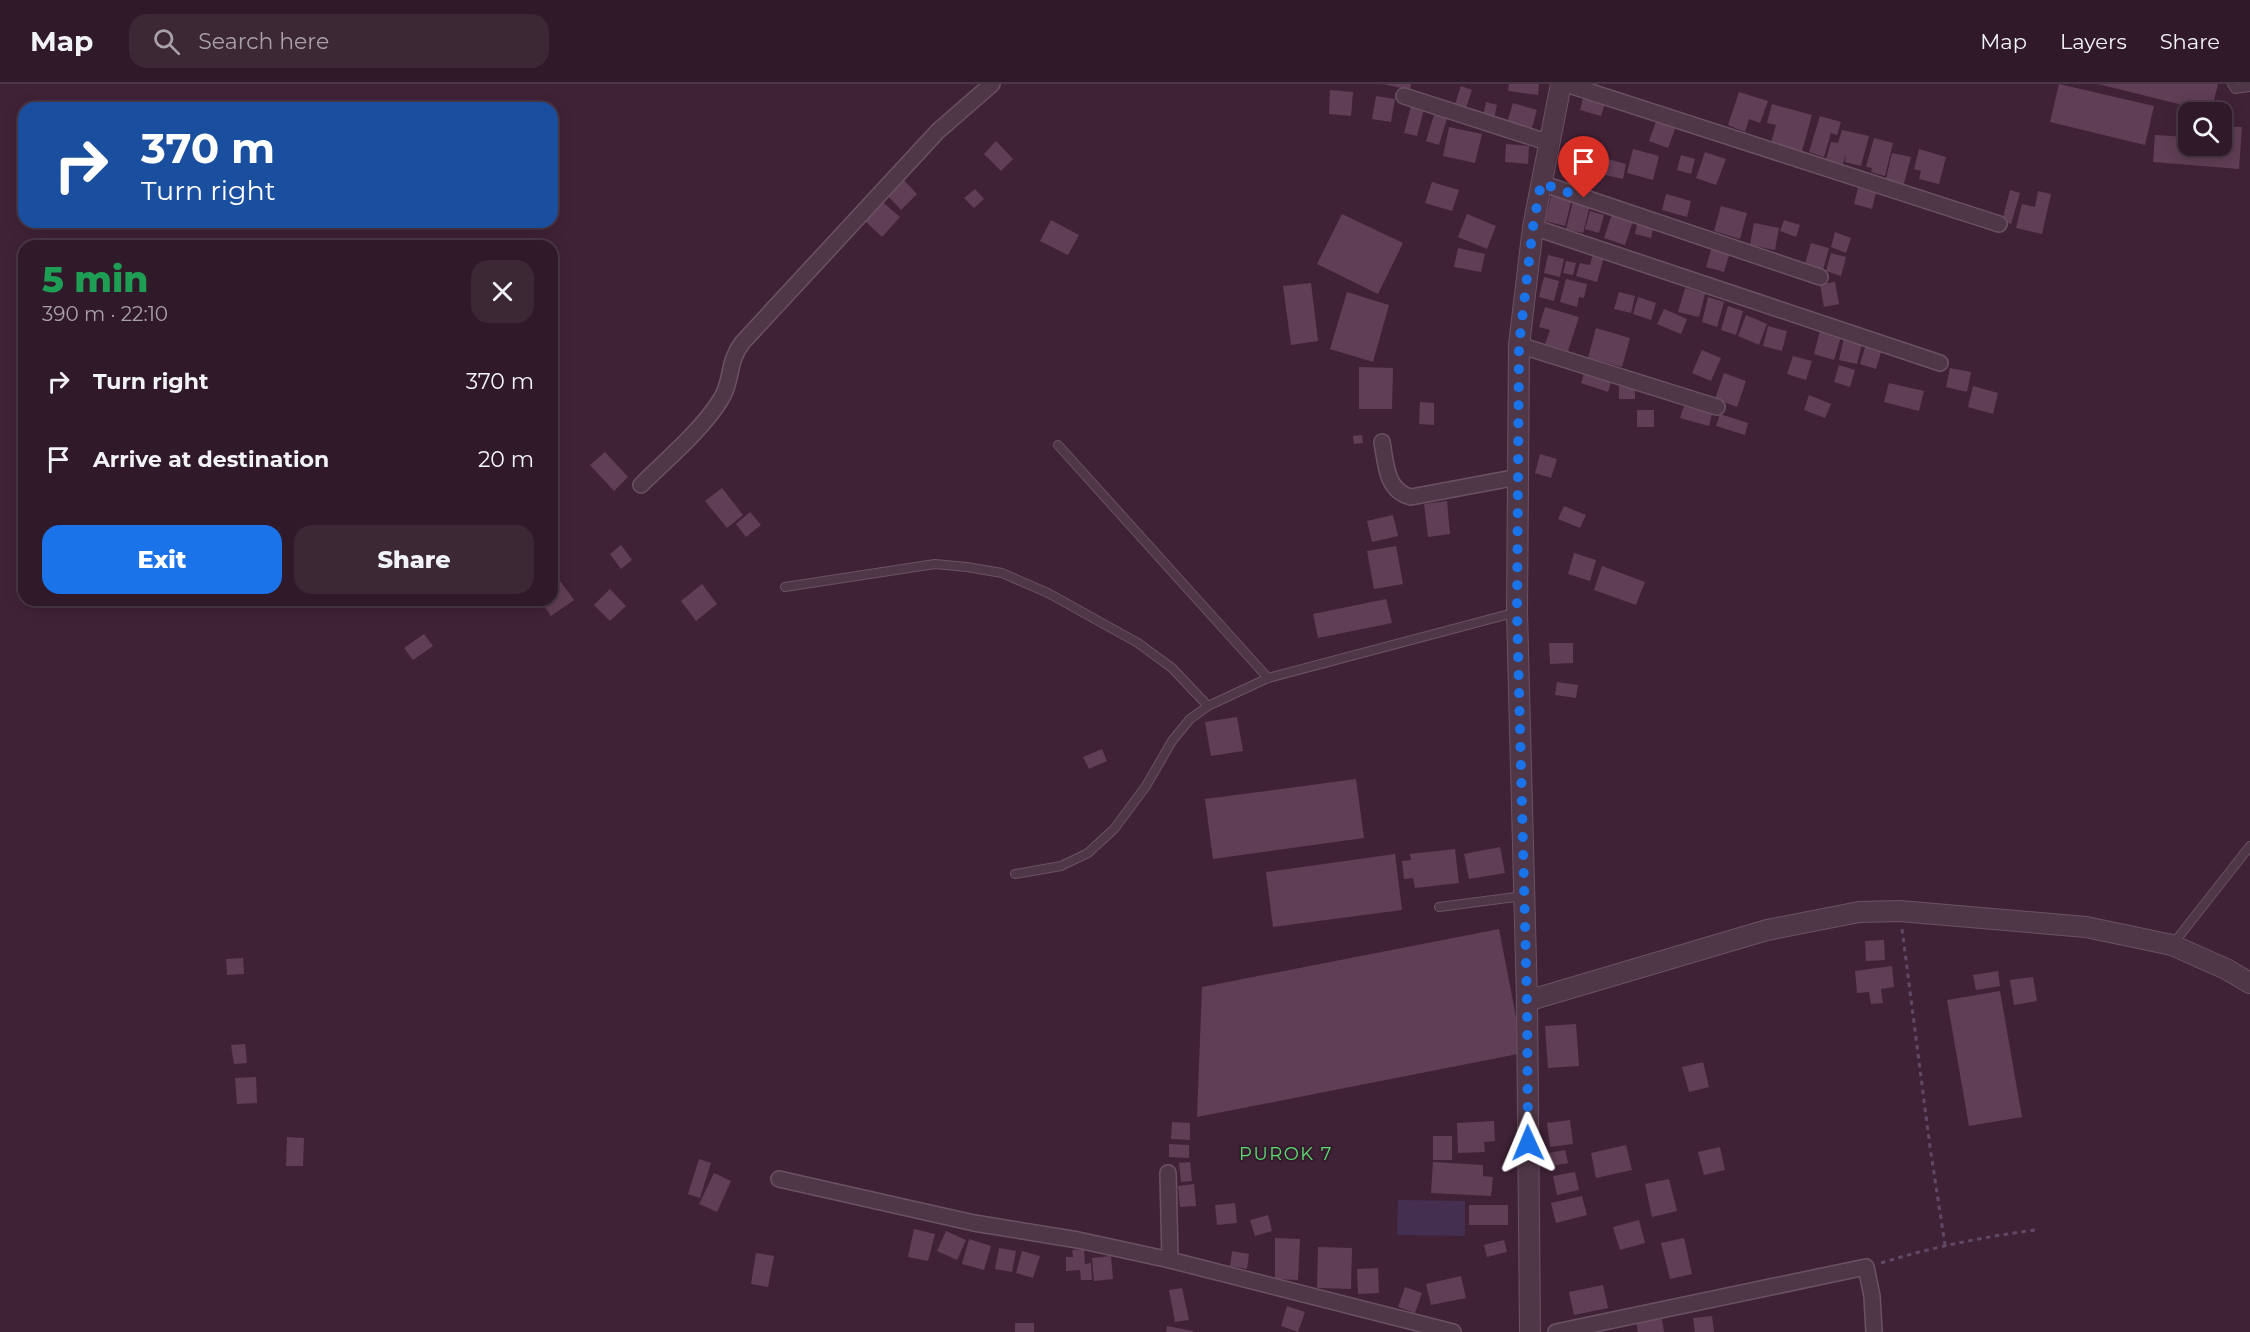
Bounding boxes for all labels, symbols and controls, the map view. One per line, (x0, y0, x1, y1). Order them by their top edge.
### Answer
search box (129, 14, 549, 68)
text: Map (30, 24, 93, 58)
icon: search (150, 25, 183, 58)
text: Search here (198, 28, 329, 55)
text: Map (1980, 29, 2027, 54)
text: Layers (2060, 29, 2127, 54)
text: Share (2160, 29, 2220, 54)
map controls (2178, 102, 2232, 156)
button: search (2178, 102, 2232, 156)
text: 370 m (141, 122, 275, 174)
icon: right (42, 126, 120, 204)
pin (1558, 136, 1609, 198)
icon: arrive (1567, 145, 1600, 178)
text: Turn right (141, 174, 276, 207)
text: 5 min (42, 257, 148, 301)
button: close (471, 260, 534, 323)
text: 390 m · 22:10 (42, 302, 168, 326)
icon: right (42, 365, 75, 398)
text: Turn right (93, 368, 208, 395)
text: 370 m (466, 368, 534, 395)
icon: arrive (42, 443, 75, 476)
text: Arrive at destination (93, 446, 329, 473)
text: 20 m (478, 446, 534, 473)
button: Exit (42, 525, 282, 594)
button: Share (294, 525, 534, 594)
position arrow (1496, 1111, 1560, 1175)
district label: PUROK 7 (1239, 1143, 1333, 1165)

